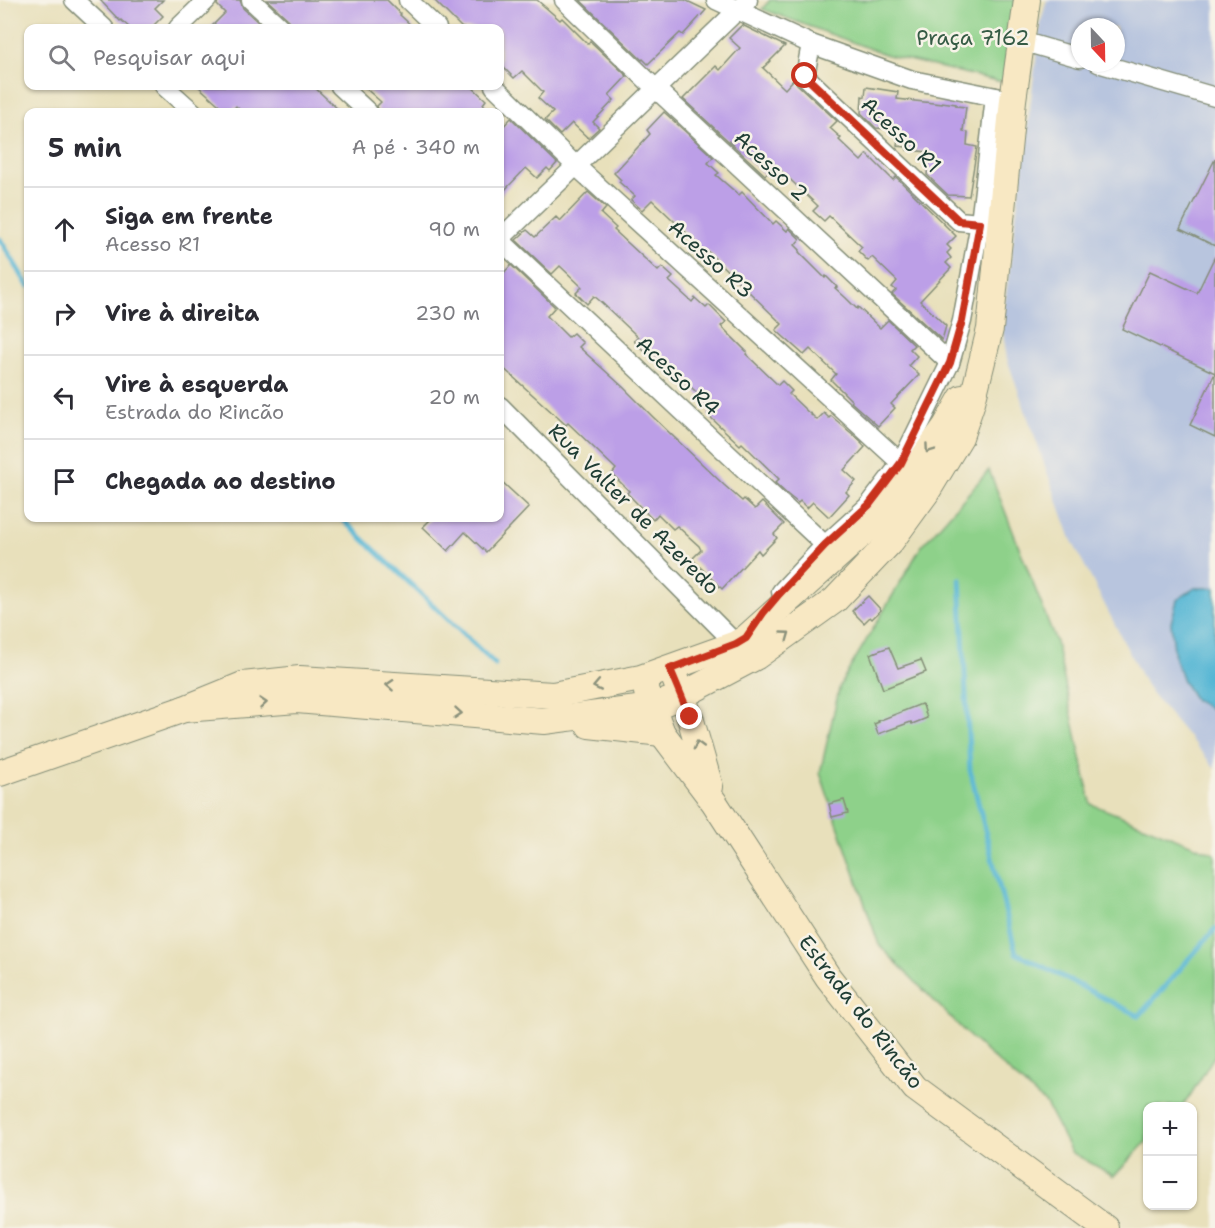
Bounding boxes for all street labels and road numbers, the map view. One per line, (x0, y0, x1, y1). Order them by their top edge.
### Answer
street label: Acesso R1 (855, 91, 947, 179)
street label: Acesso 2 (728, 125, 814, 207)
street label: Acesso R3 (662, 213, 760, 305)
street label: Acesso R4 (630, 330, 726, 422)
street label: Rua Valter de Azeredo (542, 417, 726, 601)
street label: Estrada do Rincão (792, 929, 930, 1095)

